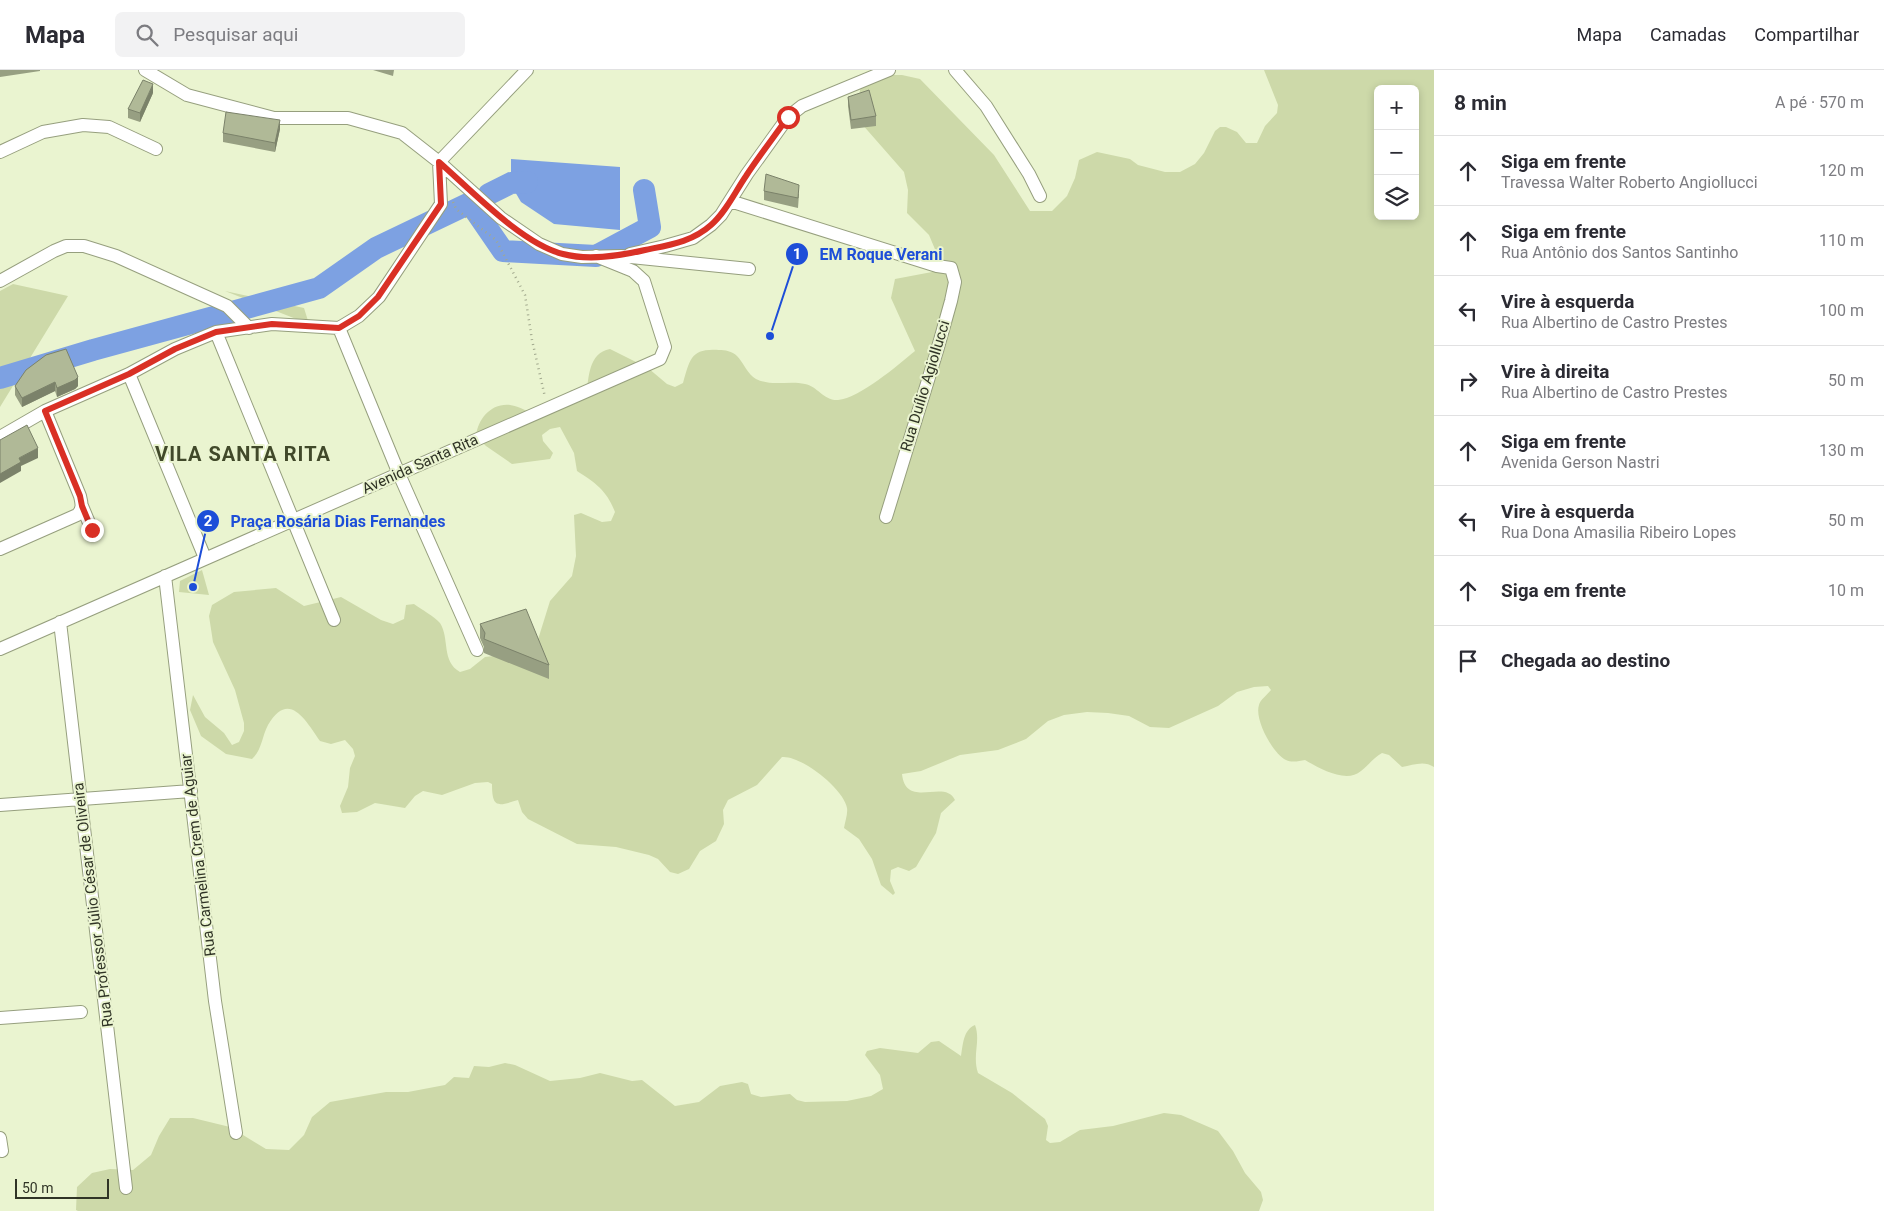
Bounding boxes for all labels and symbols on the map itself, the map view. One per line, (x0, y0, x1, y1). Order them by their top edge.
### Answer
route start (777, 106, 800, 129)
callout: EM Roque Verani (785, 238, 953, 269)
text: 1 (793, 245, 801, 263)
text: EM Roque Verani (820, 245, 942, 264)
street label: Rua Duílio Agiollucci (896, 318, 954, 454)
street label: Avenida Santa Rita (359, 430, 481, 498)
district label: VILA SANTA RITA (155, 442, 331, 466)
callout: Praça Rosária Dias Fernandes (195, 505, 455, 536)
text: 2 (204, 512, 213, 530)
text: Praça Rosária Dias Fernandes (231, 512, 445, 531)
route end (81, 519, 104, 542)
street label: Rua Carmelina Crem de Aguiar (177, 753, 219, 957)
street label: Rua Professor Júlio César de Oliveira (69, 782, 117, 1028)
scale bar (15, 1176, 109, 1199)

